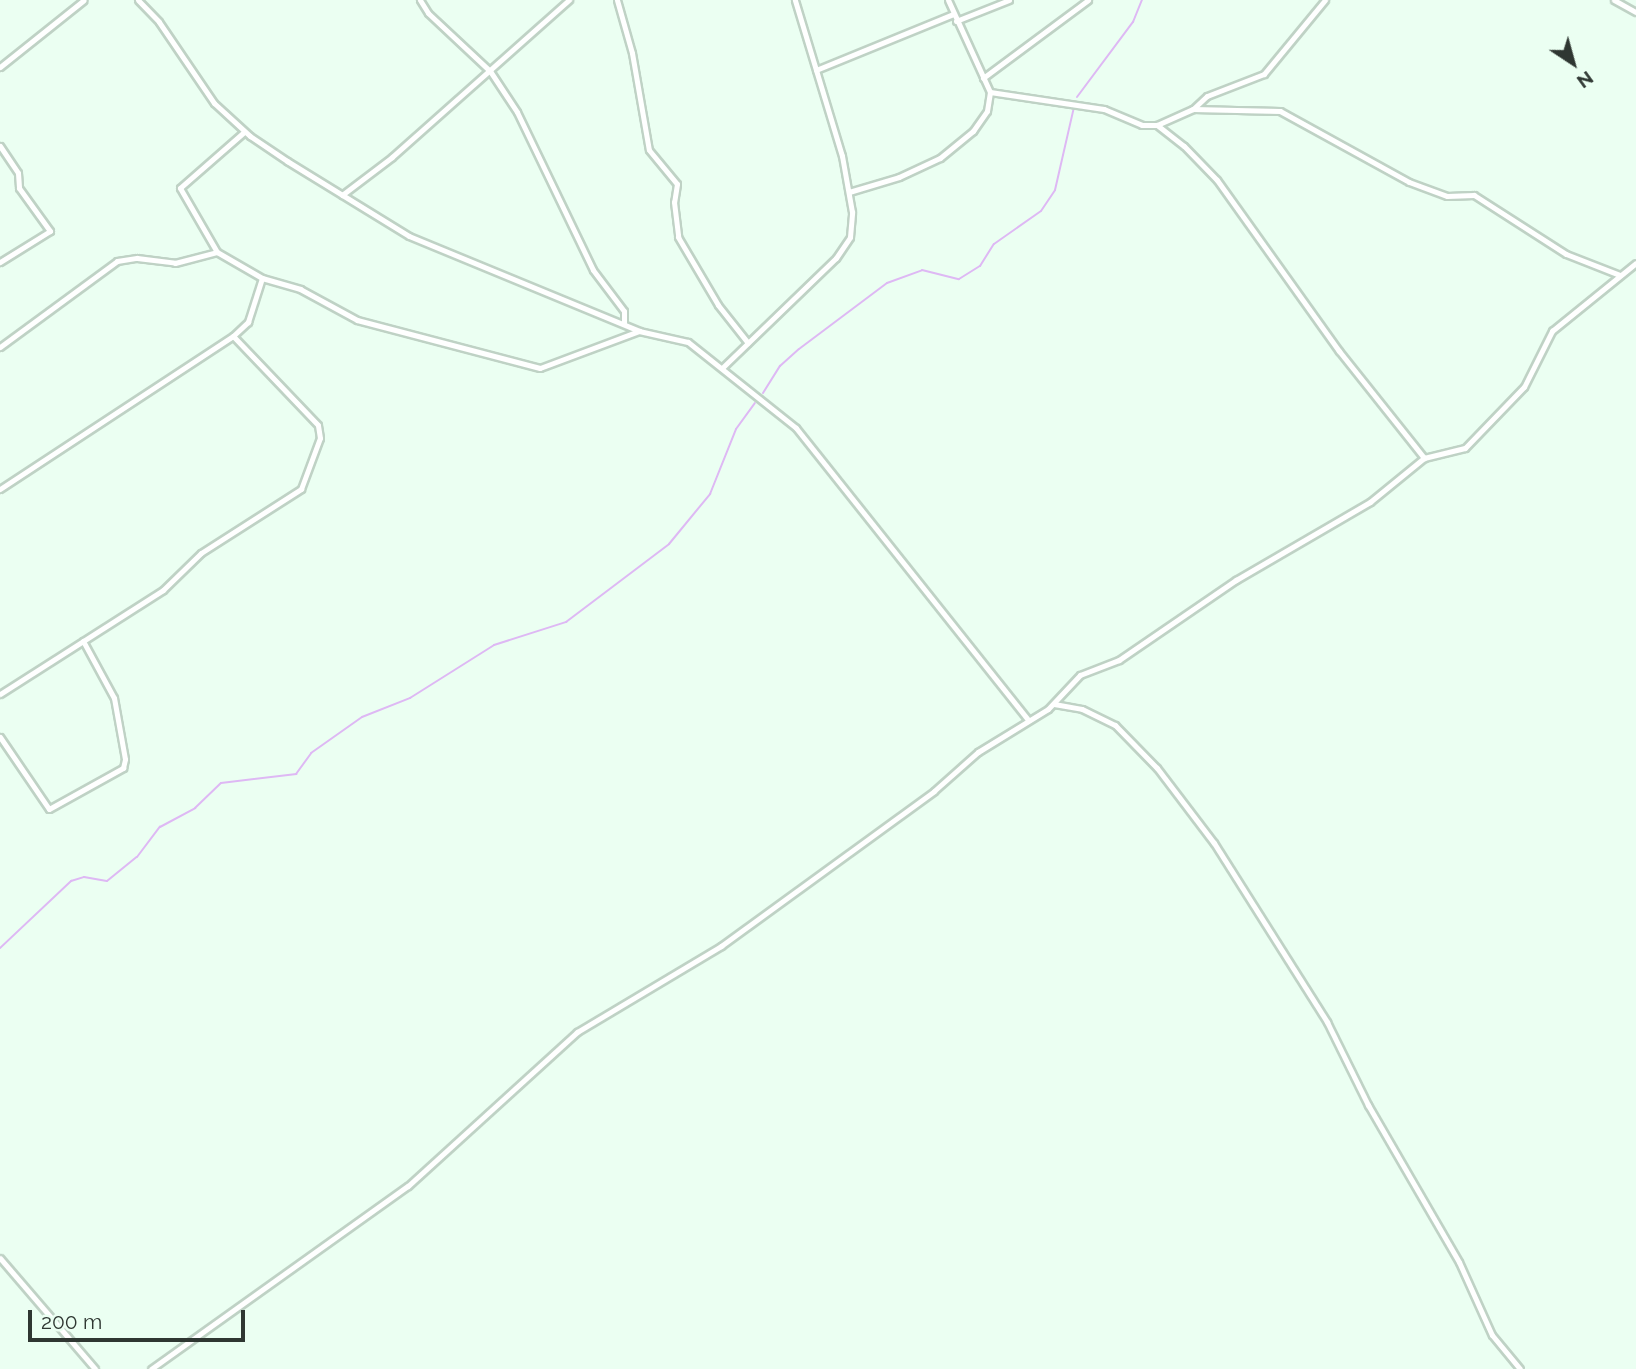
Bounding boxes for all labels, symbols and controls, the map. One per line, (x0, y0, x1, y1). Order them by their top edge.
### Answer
north arrow (1538, 28, 1608, 98)
text: N (1573, 67, 1598, 93)
scale bar (32, 1296, 248, 1340)
text: 200 m (41, 1309, 102, 1334)

